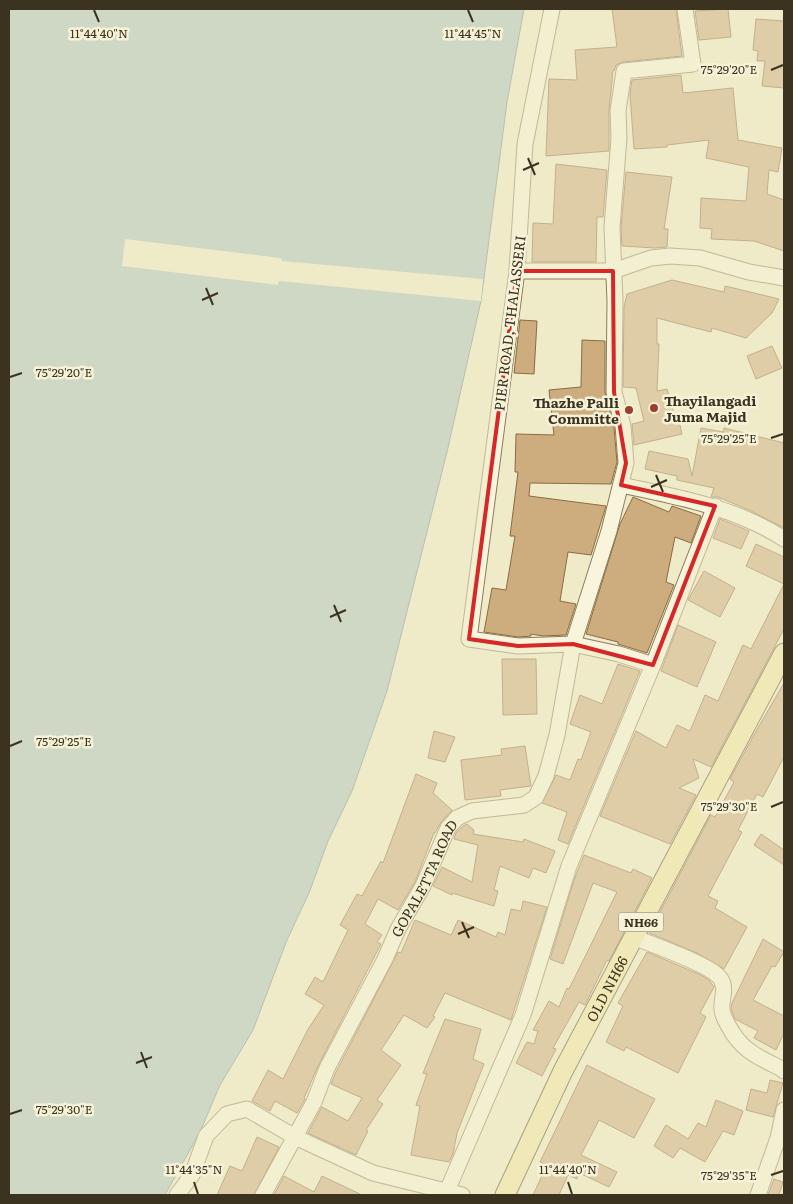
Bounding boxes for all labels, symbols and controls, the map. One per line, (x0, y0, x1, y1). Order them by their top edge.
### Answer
text: 11°44'40"N (70, 24, 128, 42)
text: 11°44'45"N (444, 24, 502, 42)
text: 75°29'20"E (701, 60, 758, 78)
street label: PIER ROAD, THALASSERI (488, 234, 530, 412)
text: 75°29'20"E (36, 363, 93, 381)
place label: Thayilangadi Juma Majid (664, 390, 756, 426)
place label: Thazhe Palli Committe (533, 392, 619, 428)
marker: Thayilangadi Juma Majid (648, 402, 660, 414)
marker: Thazhe Palli Committe (623, 404, 635, 416)
text: 75°29'25"E (701, 429, 757, 447)
text: 75°29'25"E (36, 732, 92, 750)
text: 75°29'30"E (701, 797, 758, 815)
street label: GOPALETTA ROAD (386, 814, 462, 940)
road number: NH66 (618, 912, 664, 932)
street label: OLD NH66 (581, 952, 632, 1025)
text: 75°29'30"E (36, 1100, 93, 1118)
text: 11°44'35"N (166, 1160, 222, 1178)
text: 11°44'40"N (539, 1160, 597, 1178)
text: 75°29'35"E (701, 1166, 757, 1184)

